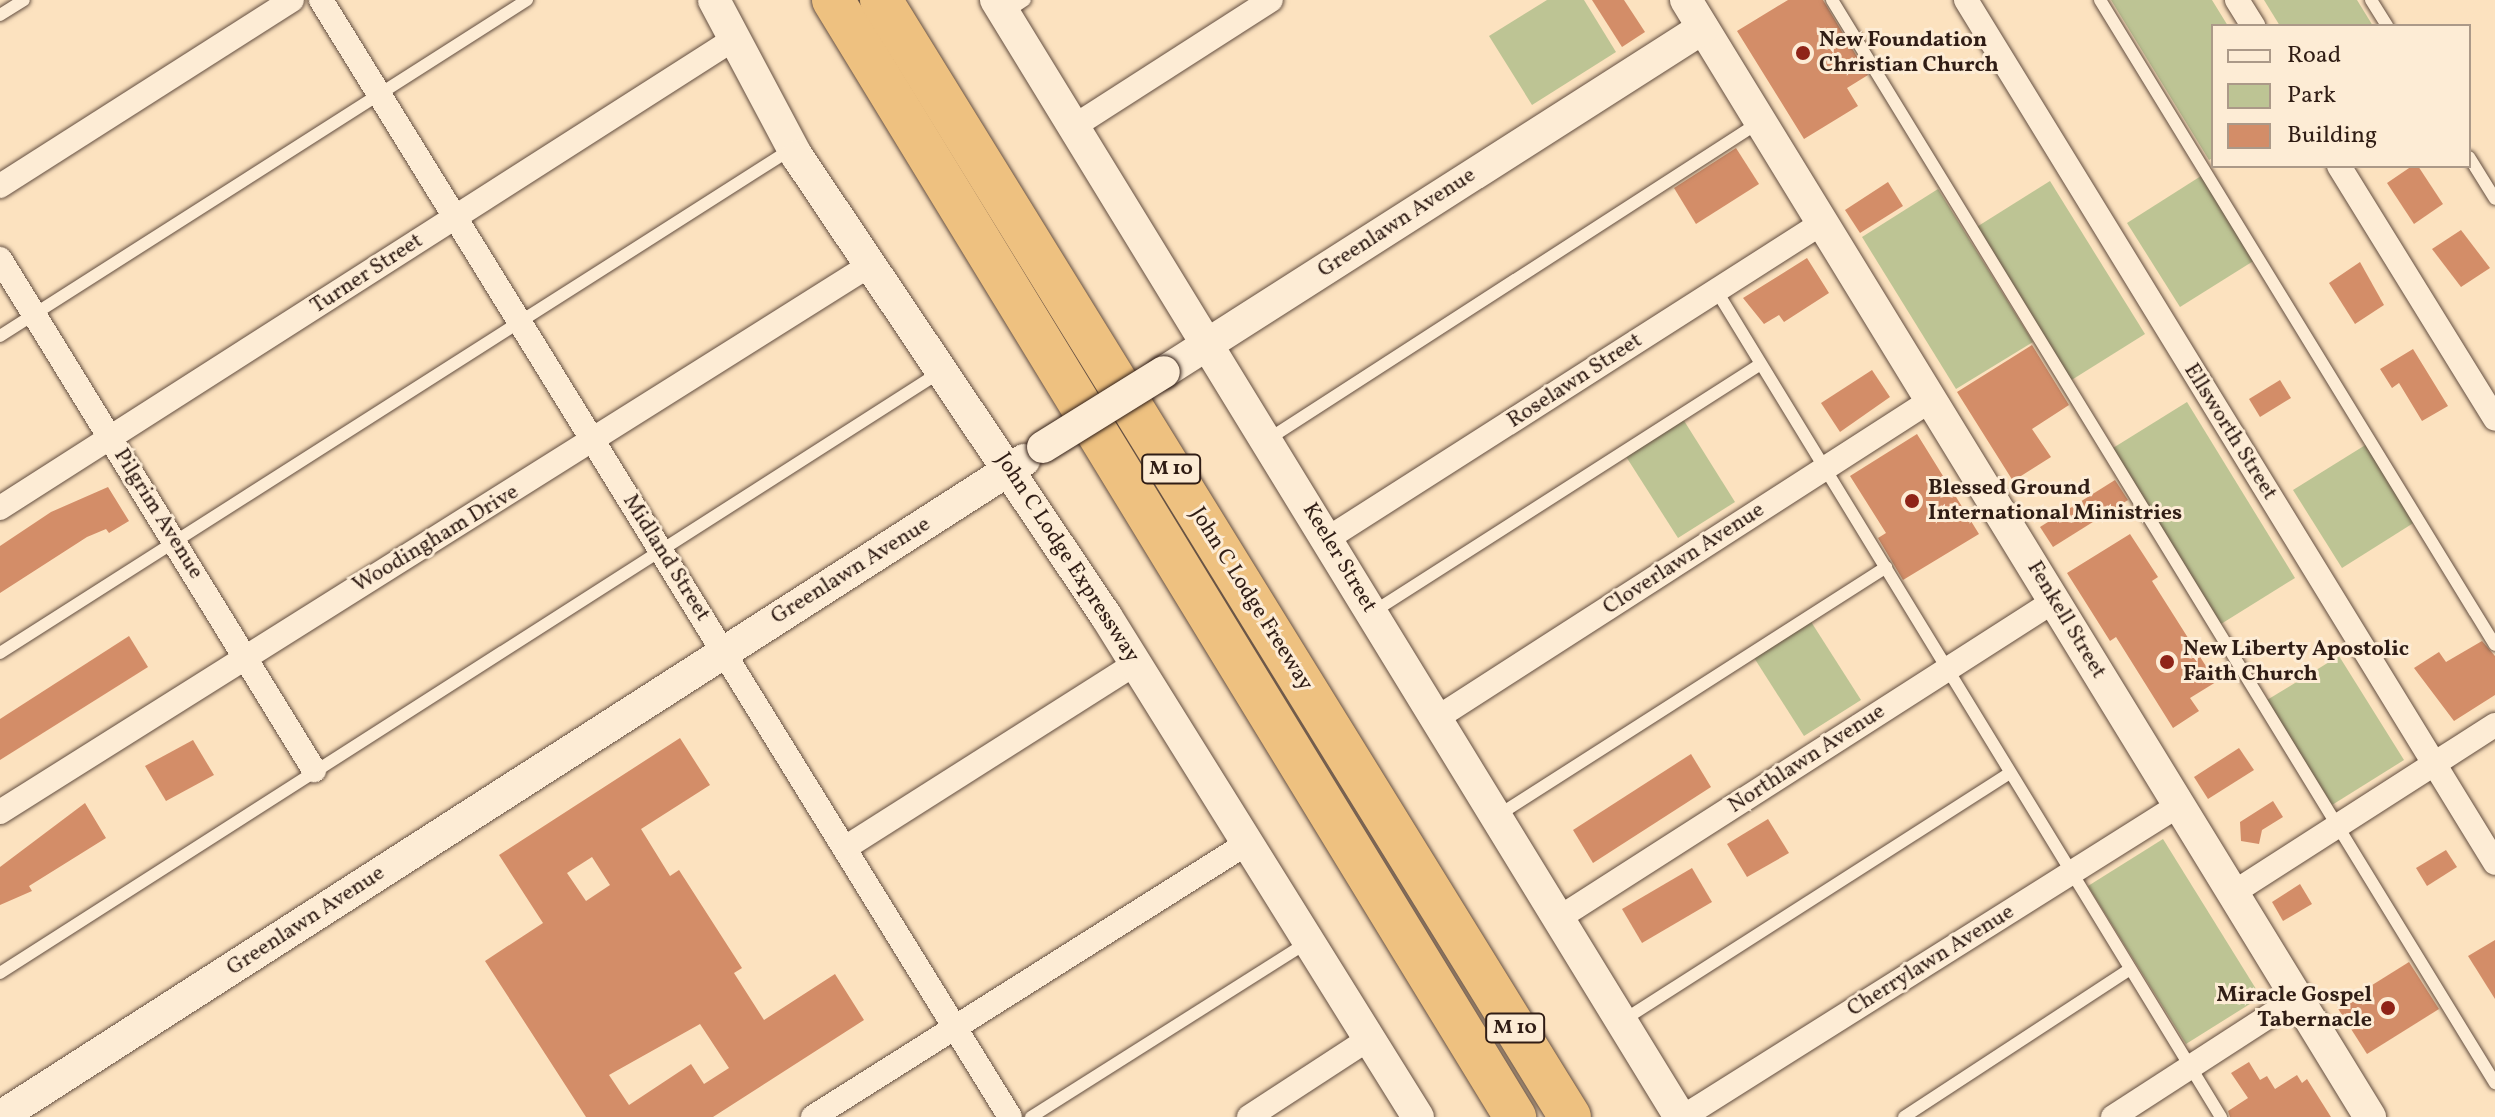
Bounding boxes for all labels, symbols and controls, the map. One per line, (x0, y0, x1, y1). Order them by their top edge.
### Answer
legend (2211, 24, 2471, 168)
place label: New Foundation Christian Church (1819, 27, 1999, 78)
text: Road (2287, 39, 2341, 73)
marker: New Foundation Christian Church (1794, 44, 1812, 62)
text: Park (2287, 79, 2336, 113)
text: Building (2287, 119, 2377, 153)
street label: Greenlawn Avenue (1313, 162, 1481, 284)
street label: Turner Street (306, 228, 428, 320)
street label: Roselawn Street (1503, 328, 1647, 434)
street label: Ellsworth Street (2177, 359, 2283, 505)
street label: Pilgrim Avenue (107, 444, 209, 584)
street label: John C Lodge Expressway (989, 448, 1145, 668)
road number: M 10 (1141, 453, 1201, 485)
place label: Blessed Ground International Ministries (1928, 475, 2182, 526)
street label: Woodingham Drive (348, 479, 524, 599)
street label: Midland Street (616, 490, 716, 626)
marker: Blessed Ground International Ministries (1903, 492, 1921, 510)
street label: Cloverlawn Avenue (1598, 497, 1770, 621)
street label: Keeler Street (1296, 498, 1382, 618)
street label: John C Lodge Freeway (1184, 502, 1318, 696)
street label: Greenlawn Avenue (767, 511, 935, 631)
street label: Fenkell Street (2021, 557, 2111, 683)
place label: New Liberty Apostolic Faith Church (2183, 636, 2410, 688)
marker: New Liberty Apostolic Faith Church (2158, 653, 2176, 671)
street label: Northlawn Avenue (1724, 699, 1890, 819)
street label: Greenlawn Avenue (222, 860, 390, 982)
street label: Cherrylawn Avenue (1843, 899, 2019, 1023)
place label: Miracle Gospel Tabernacle (2217, 982, 2372, 1034)
marker: Miracle Gospel Tabernacle (2379, 999, 2397, 1017)
road number: M 10 (1485, 1012, 1545, 1044)

